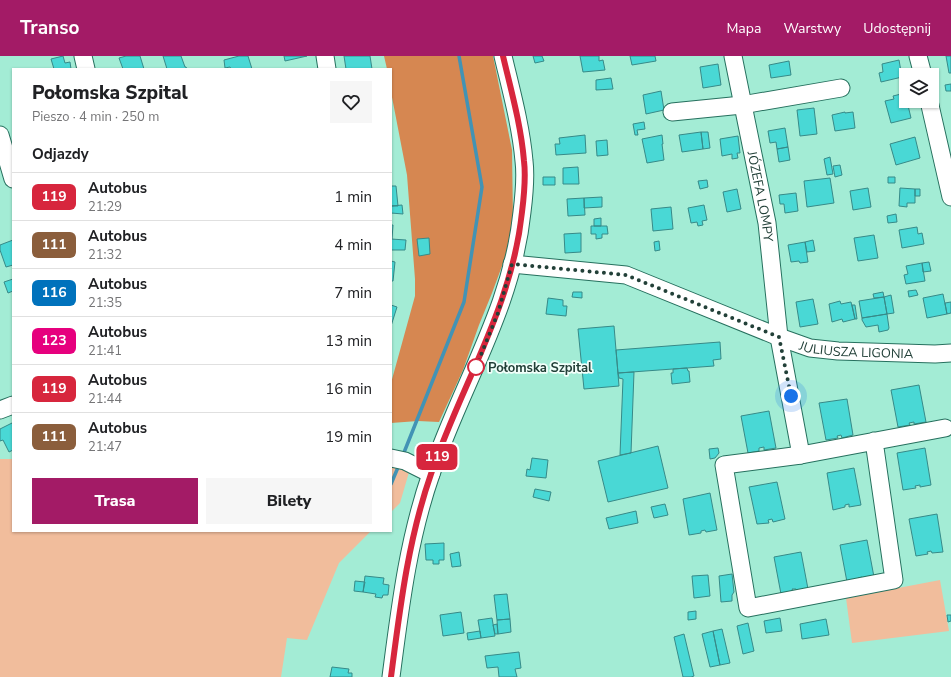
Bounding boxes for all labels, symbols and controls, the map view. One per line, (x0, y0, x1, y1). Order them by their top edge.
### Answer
text: Transo (20, 15, 79, 41)
text: Mapa (726, 19, 761, 38)
text: Warstwy (783, 19, 841, 38)
text: Udostępnij (863, 19, 931, 38)
map controls (899, 68, 939, 108)
button: layers (899, 68, 939, 108)
text: Połomska Szpital (32, 80, 188, 106)
button: heart (330, 81, 372, 123)
text: Pieszo · 4 min · 250 m (32, 108, 159, 126)
text: Odjazdy (32, 144, 89, 164)
street label: JÓZEFA LOMPY (742, 148, 777, 243)
text: Autobus (88, 178, 147, 198)
text: 119 (41, 187, 67, 206)
text: 1 min (334, 187, 372, 207)
text: 21:29 (88, 198, 122, 216)
text: Autobus (88, 226, 147, 246)
text: 111 (41, 235, 67, 254)
text: 4 min (334, 235, 372, 255)
text: 21:32 (88, 246, 122, 264)
text: Autobus (88, 274, 147, 294)
text: 116 (41, 283, 67, 302)
text: 7 min (334, 283, 372, 303)
text: 21:35 (88, 294, 122, 312)
text: Autobus (88, 322, 147, 342)
text: 123 (41, 331, 67, 350)
text: 13 min (325, 331, 372, 351)
street label: JULIUSZA LIGONIA (796, 337, 914, 363)
text: 21:41 (88, 342, 122, 360)
marker: Połomska Szpital (467, 358, 485, 376)
place label: Połomska Szpital (488, 359, 593, 377)
text: Autobus (88, 370, 147, 390)
text: 119 (41, 379, 67, 398)
text: 16 min (325, 379, 372, 399)
your location (781, 386, 801, 406)
text: 21:44 (88, 390, 122, 408)
text: Autobus (88, 418, 147, 438)
text: 111 (41, 427, 67, 446)
text: 19 min (325, 427, 372, 447)
text: 21:47 (88, 438, 122, 456)
line badge: 119 (414, 444, 460, 470)
text: 119 (424, 447, 450, 466)
button: Trasa (32, 478, 198, 524)
button: Bilety (206, 478, 372, 524)

